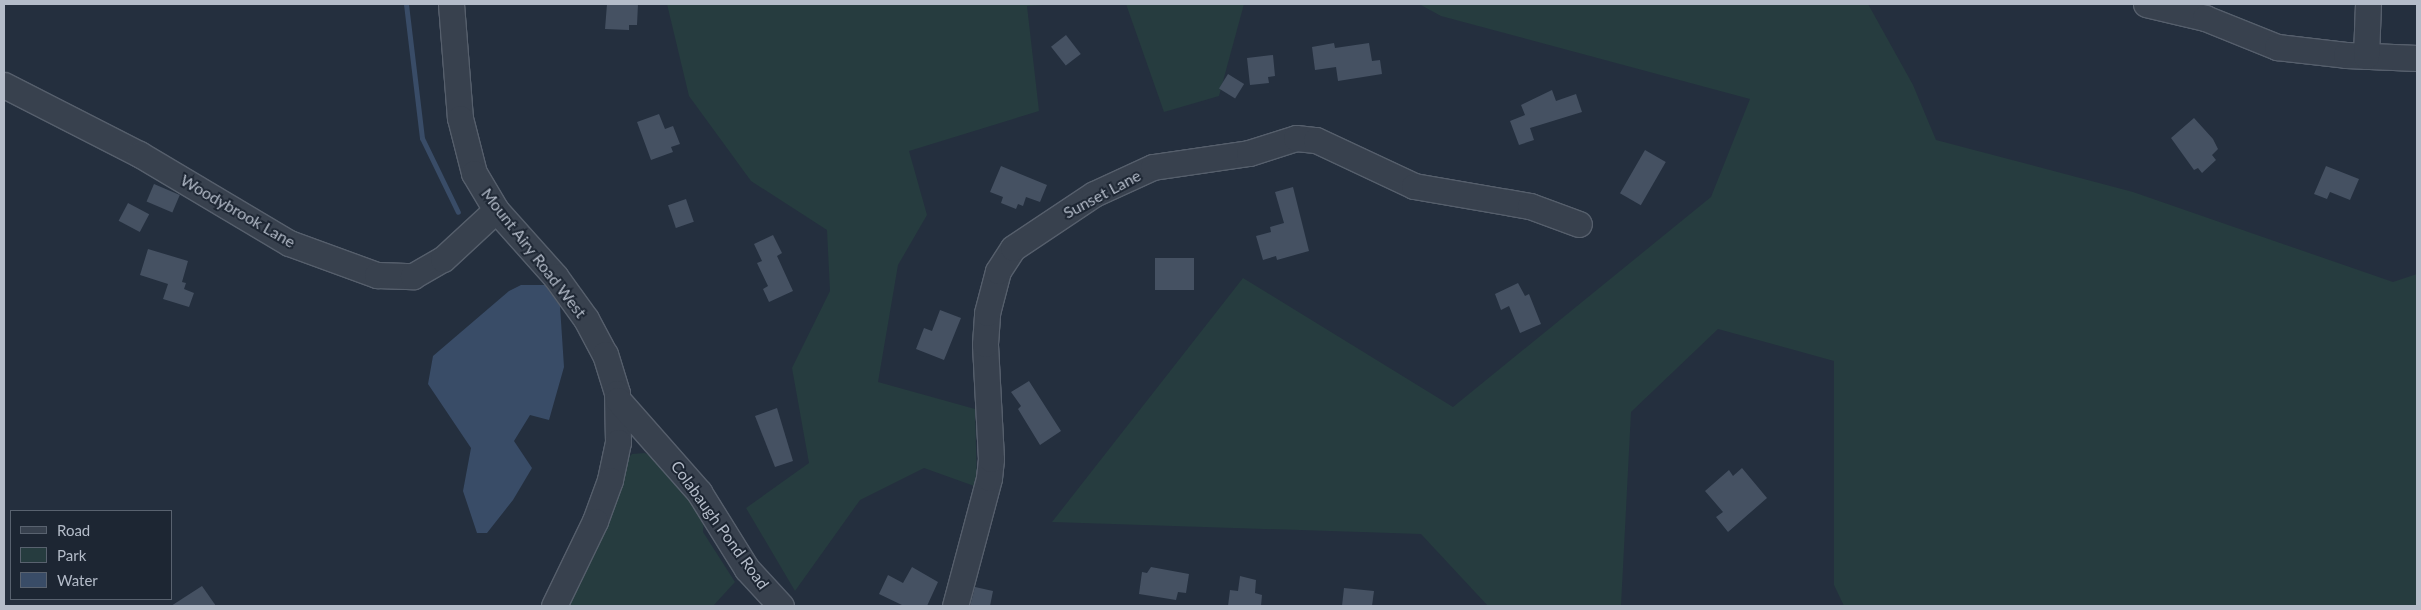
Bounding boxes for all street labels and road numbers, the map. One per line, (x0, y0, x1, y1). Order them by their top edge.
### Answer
street label: Sunset Lane (1060, 166, 1144, 222)
street label: Woodybrook Lane (177, 170, 299, 252)
street label: Mount Airy Road West (477, 184, 591, 322)
street label: Colabaugh Pond Road (667, 457, 773, 593)

